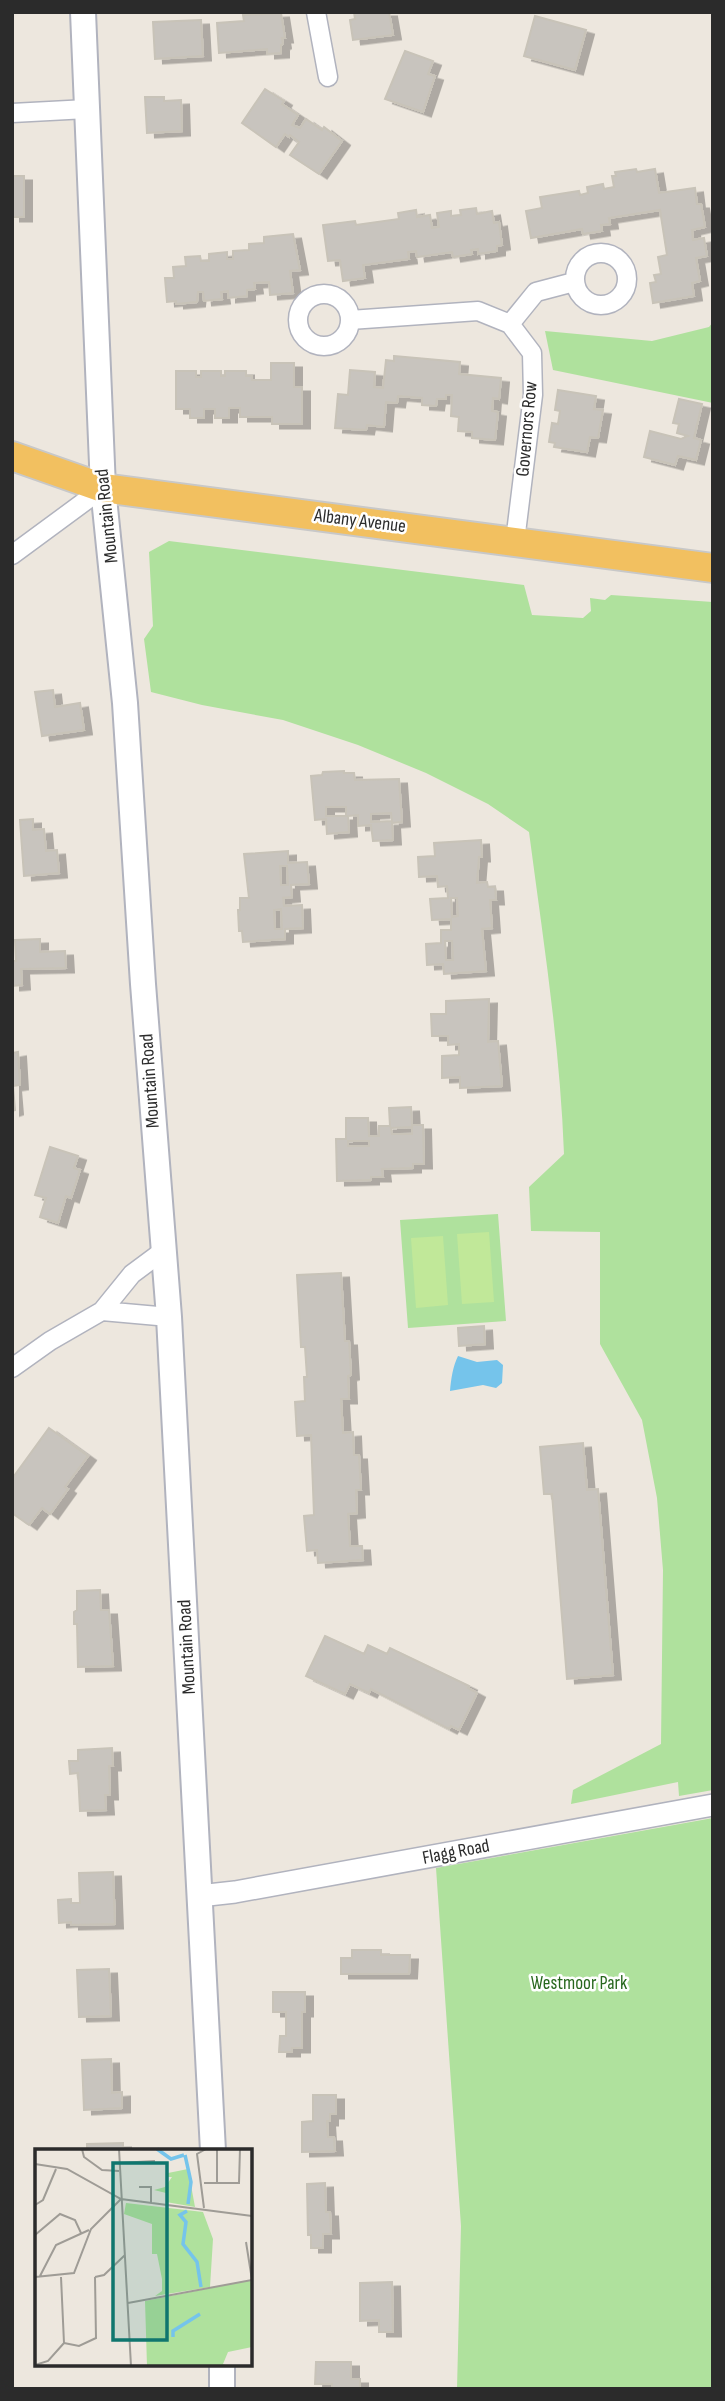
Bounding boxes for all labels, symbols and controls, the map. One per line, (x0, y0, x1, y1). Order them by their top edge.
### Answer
street label: Governors Row (511, 380, 543, 478)
street label: Mountain Road (91, 468, 123, 564)
street label: Albany Avenue (312, 504, 407, 538)
street label: Mountain Road (135, 1033, 165, 1129)
street label: Mountain Road (173, 1599, 201, 1695)
street label: Flagg Road (420, 1834, 492, 1870)
park label: Westmoor Park (531, 1972, 628, 1995)
inset map (35, 2149, 252, 2366)

